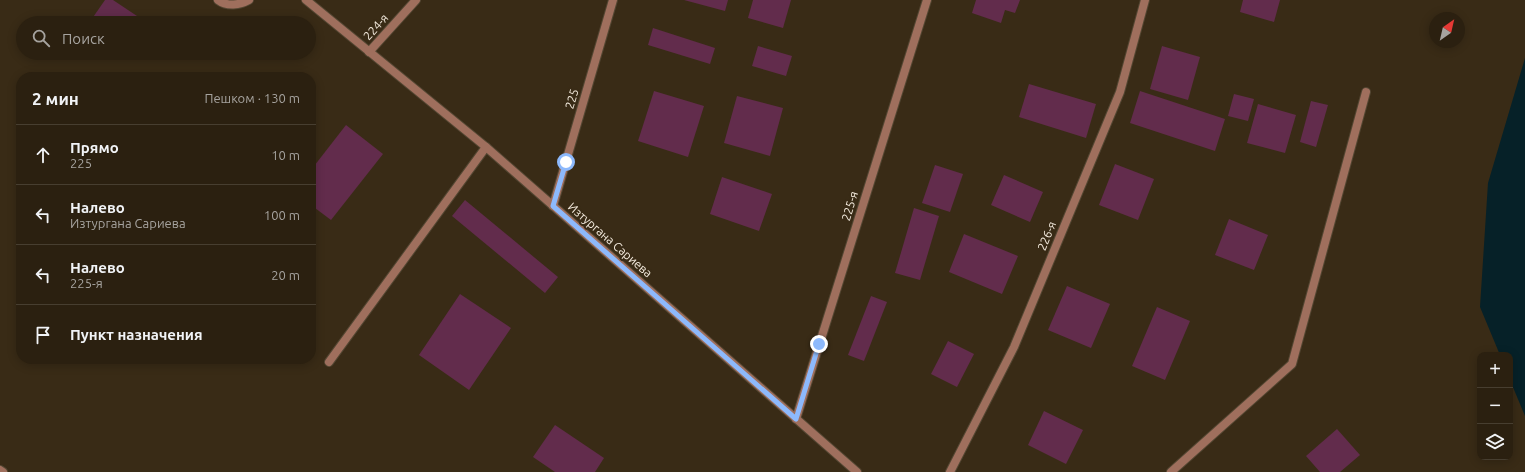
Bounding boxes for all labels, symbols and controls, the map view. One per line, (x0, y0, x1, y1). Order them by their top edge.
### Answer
street label: 224-я (361, 11, 391, 42)
north arrow (1429, 12, 1465, 48)
search box (16, 16, 316, 60)
icon: search (30, 27, 52, 49)
text: Поиск (62, 30, 105, 47)
street label: 225 (562, 87, 581, 110)
text: 2 мин (32, 89, 79, 108)
text: Пешком · 130 m (204, 91, 300, 105)
text: Прямо (70, 139, 119, 156)
icon: ahead (32, 144, 54, 166)
text: 10 m (271, 148, 300, 162)
route start (557, 153, 575, 171)
text: 225 (70, 156, 92, 170)
street label: 225-я (839, 189, 860, 222)
text: Налево (70, 199, 125, 216)
street label: Изтургана Сариева (566, 200, 655, 280)
icon: left (32, 204, 54, 226)
text: 100 m (264, 208, 300, 222)
text: Изтургана Сариева (70, 216, 186, 230)
street label: 226-я (1035, 219, 1058, 252)
text: Налево (70, 259, 125, 276)
icon: left (32, 264, 54, 286)
text: 20 m (271, 268, 300, 282)
text: 225-я (70, 276, 103, 290)
icon: arrive (32, 324, 54, 346)
text: Пункт назначения (70, 326, 203, 343)
route end (810, 335, 828, 353)
map controls (1477, 352, 1513, 460)
button: + (1477, 352, 1513, 388)
button: − (1477, 388, 1513, 424)
button: layers (1477, 424, 1513, 460)

